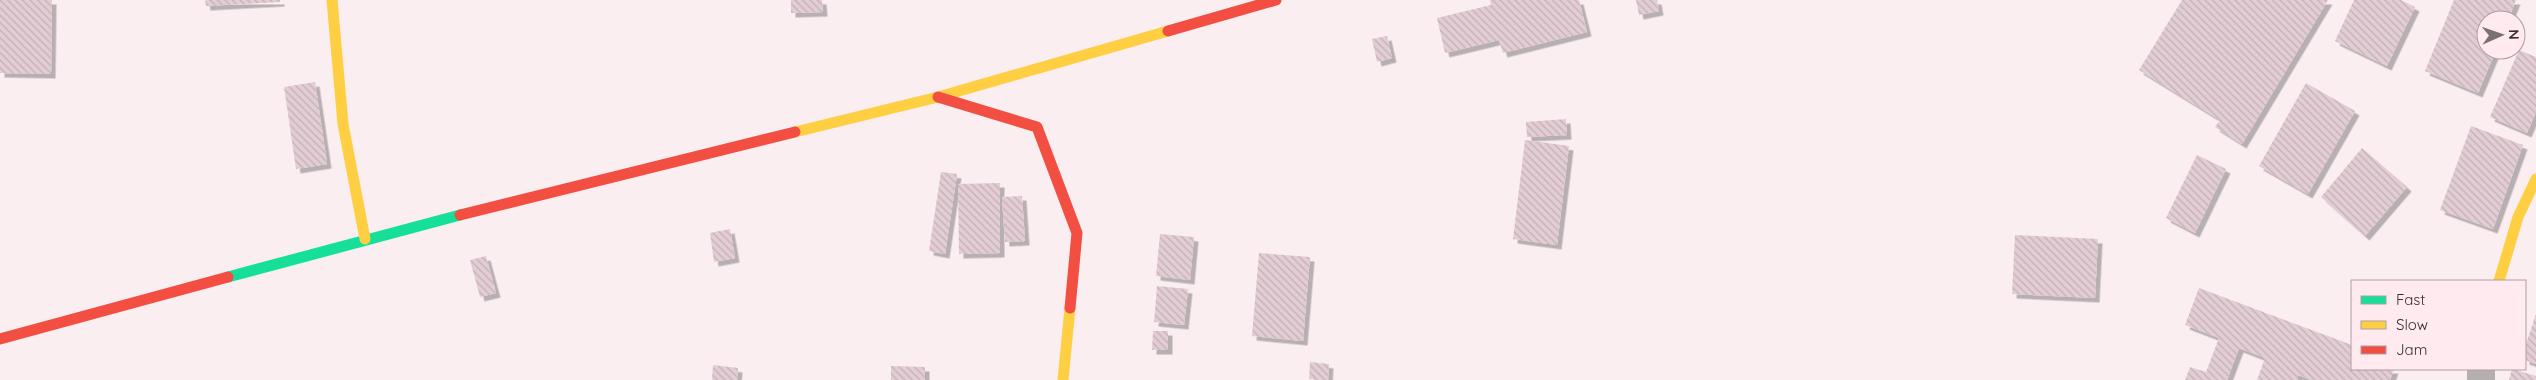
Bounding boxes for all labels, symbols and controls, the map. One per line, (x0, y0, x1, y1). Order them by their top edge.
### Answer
north arrow (2476, 10, 2526, 60)
text: N (2505, 29, 2523, 40)
legend (2351, 280, 2526, 370)
text: Fast (2396, 290, 2425, 309)
text: Slow (2396, 315, 2428, 334)
text: Jam (2396, 340, 2427, 359)

